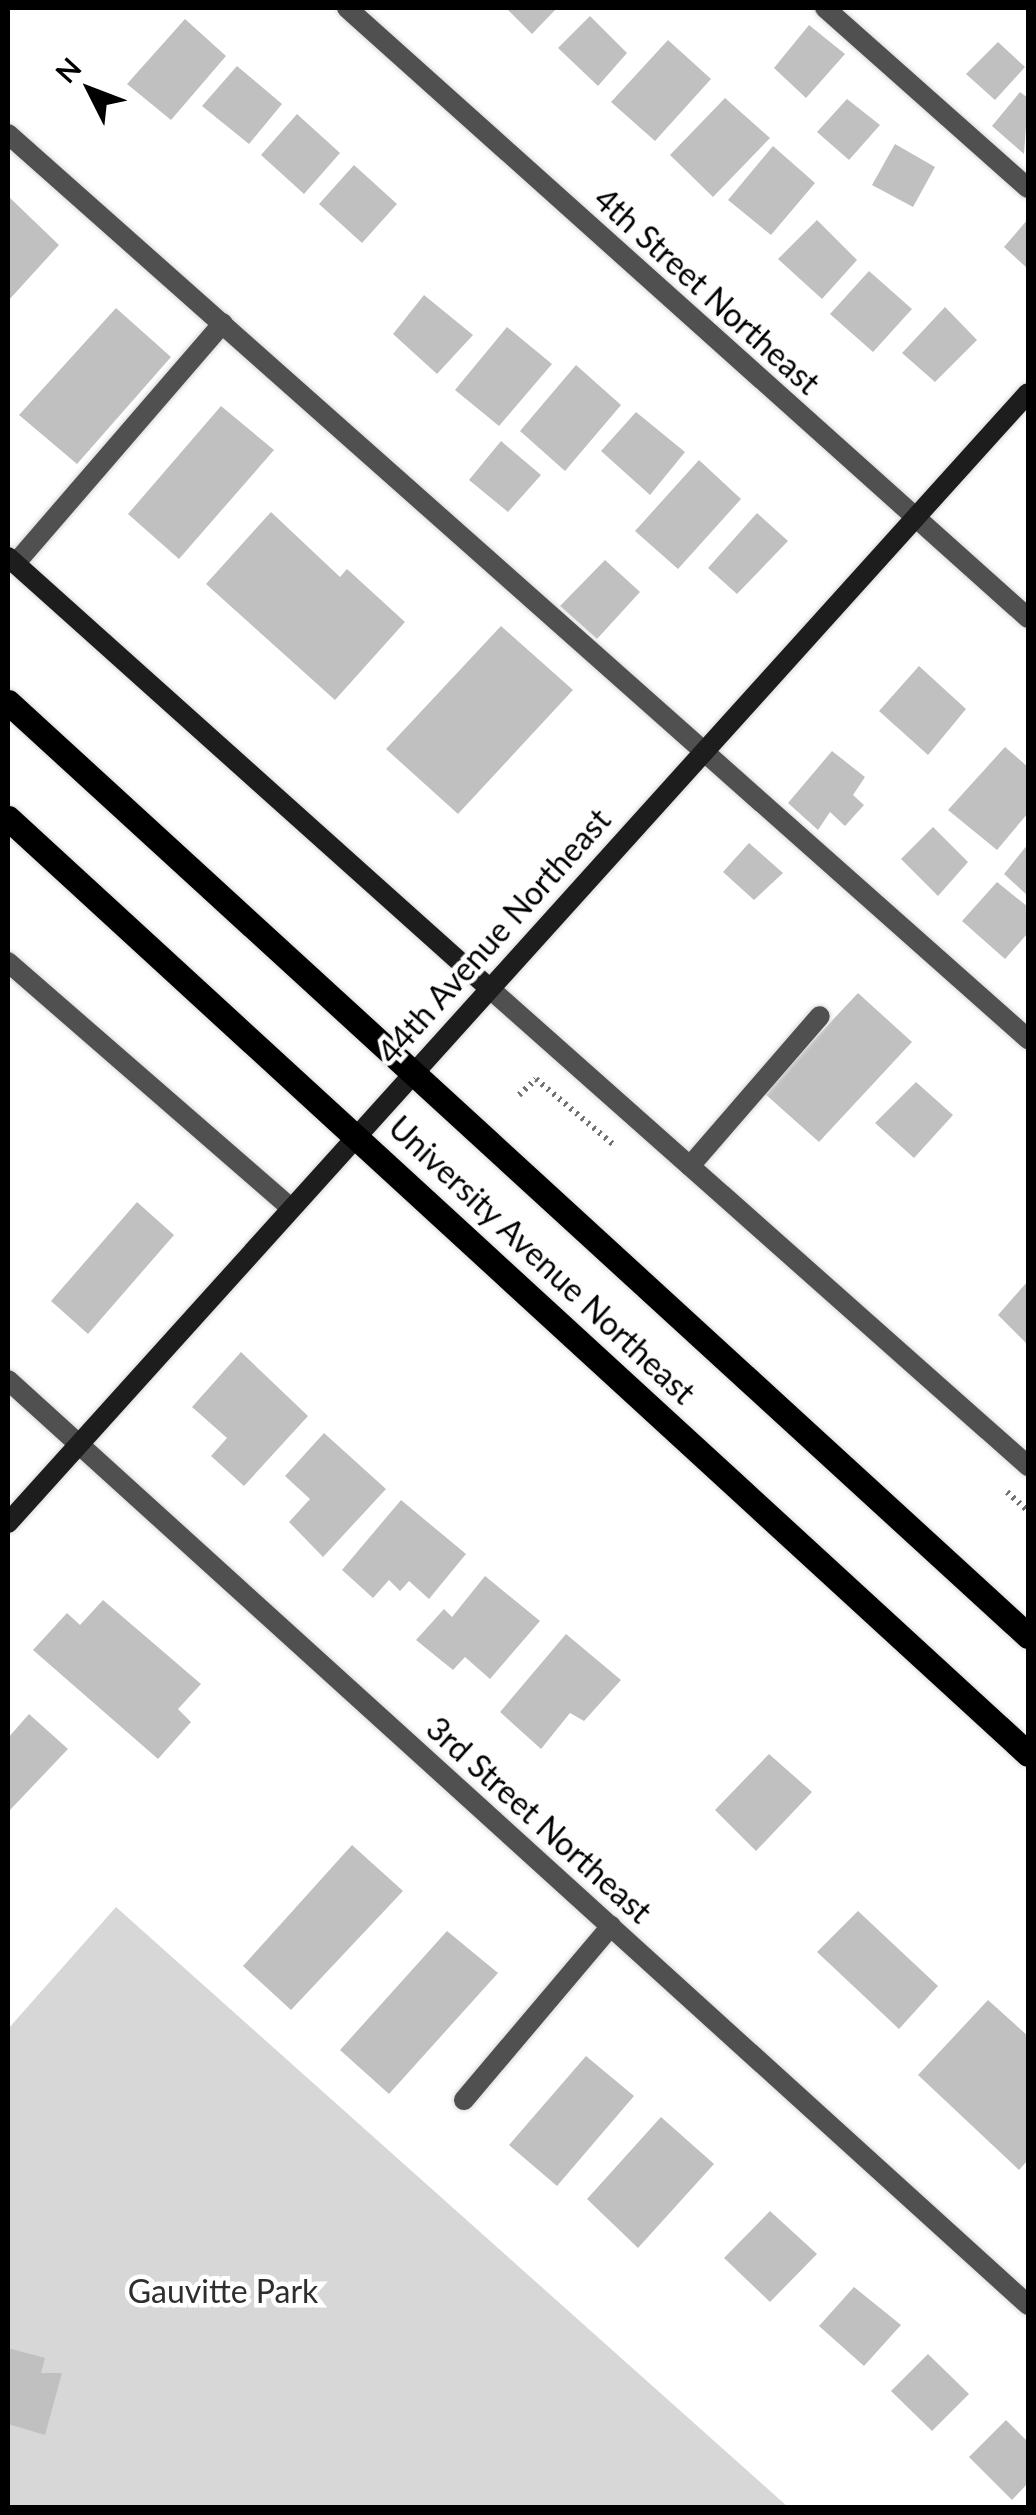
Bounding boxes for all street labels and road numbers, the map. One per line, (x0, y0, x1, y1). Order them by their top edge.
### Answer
street label: 4th Street Northeast (587, 180, 827, 402)
street label: 44th Avenue Northeast (369, 801, 619, 1071)
street label: University Avenue Northeast (380, 1107, 704, 1413)
street label: 3rd Street Northeast (419, 1709, 659, 1931)

